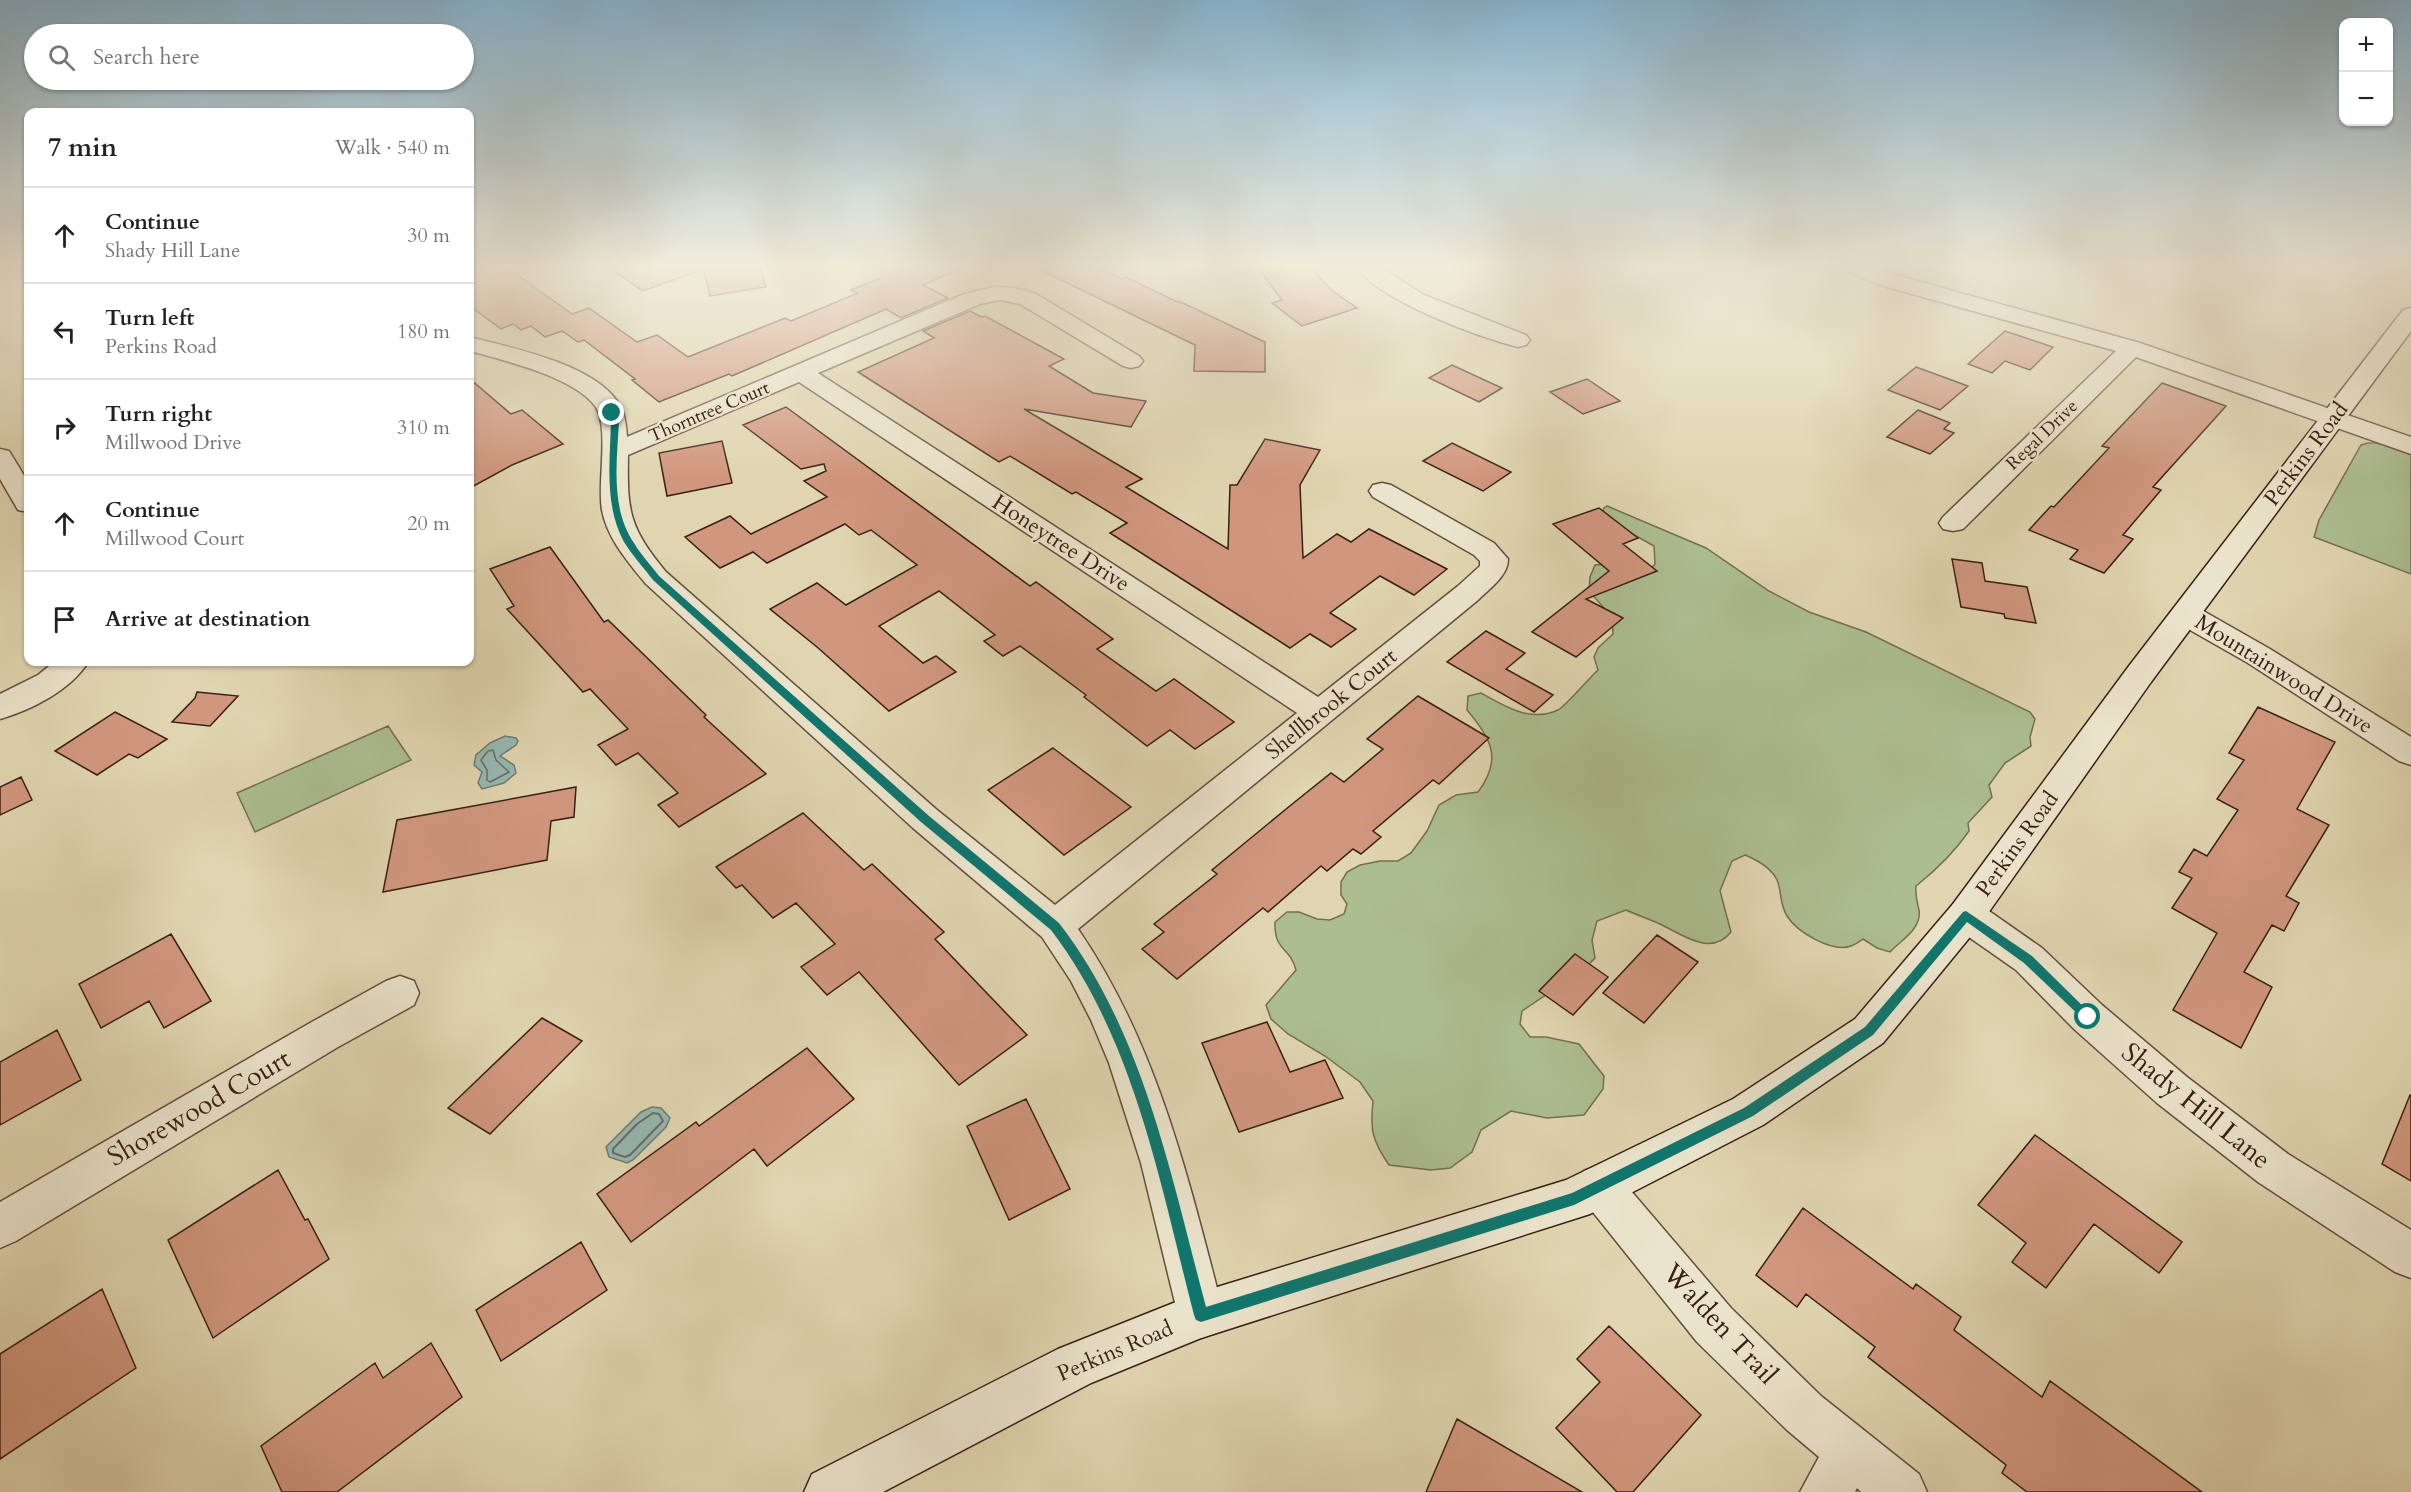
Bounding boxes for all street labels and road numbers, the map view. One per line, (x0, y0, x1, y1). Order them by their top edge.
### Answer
street label: Thorntree Court (645, 375, 773, 449)
street label: Regal Drive (2000, 394, 2084, 476)
street label: Perkins Road (2257, 396, 2355, 512)
street label: Honeytree Drive (986, 487, 1136, 599)
street label: Mountainwood Drive (2189, 607, 2379, 741)
street label: Shellbrook Court (1259, 642, 1403, 766)
street label: Perkins Road (1969, 785, 2065, 903)
street label: Shady Hill Lane (2113, 1034, 2279, 1178)
street label: Shorewood Court (101, 1040, 298, 1176)
street label: Walden Trail (1653, 1255, 1786, 1393)
street label: Perkins Road (1052, 1313, 1178, 1389)

